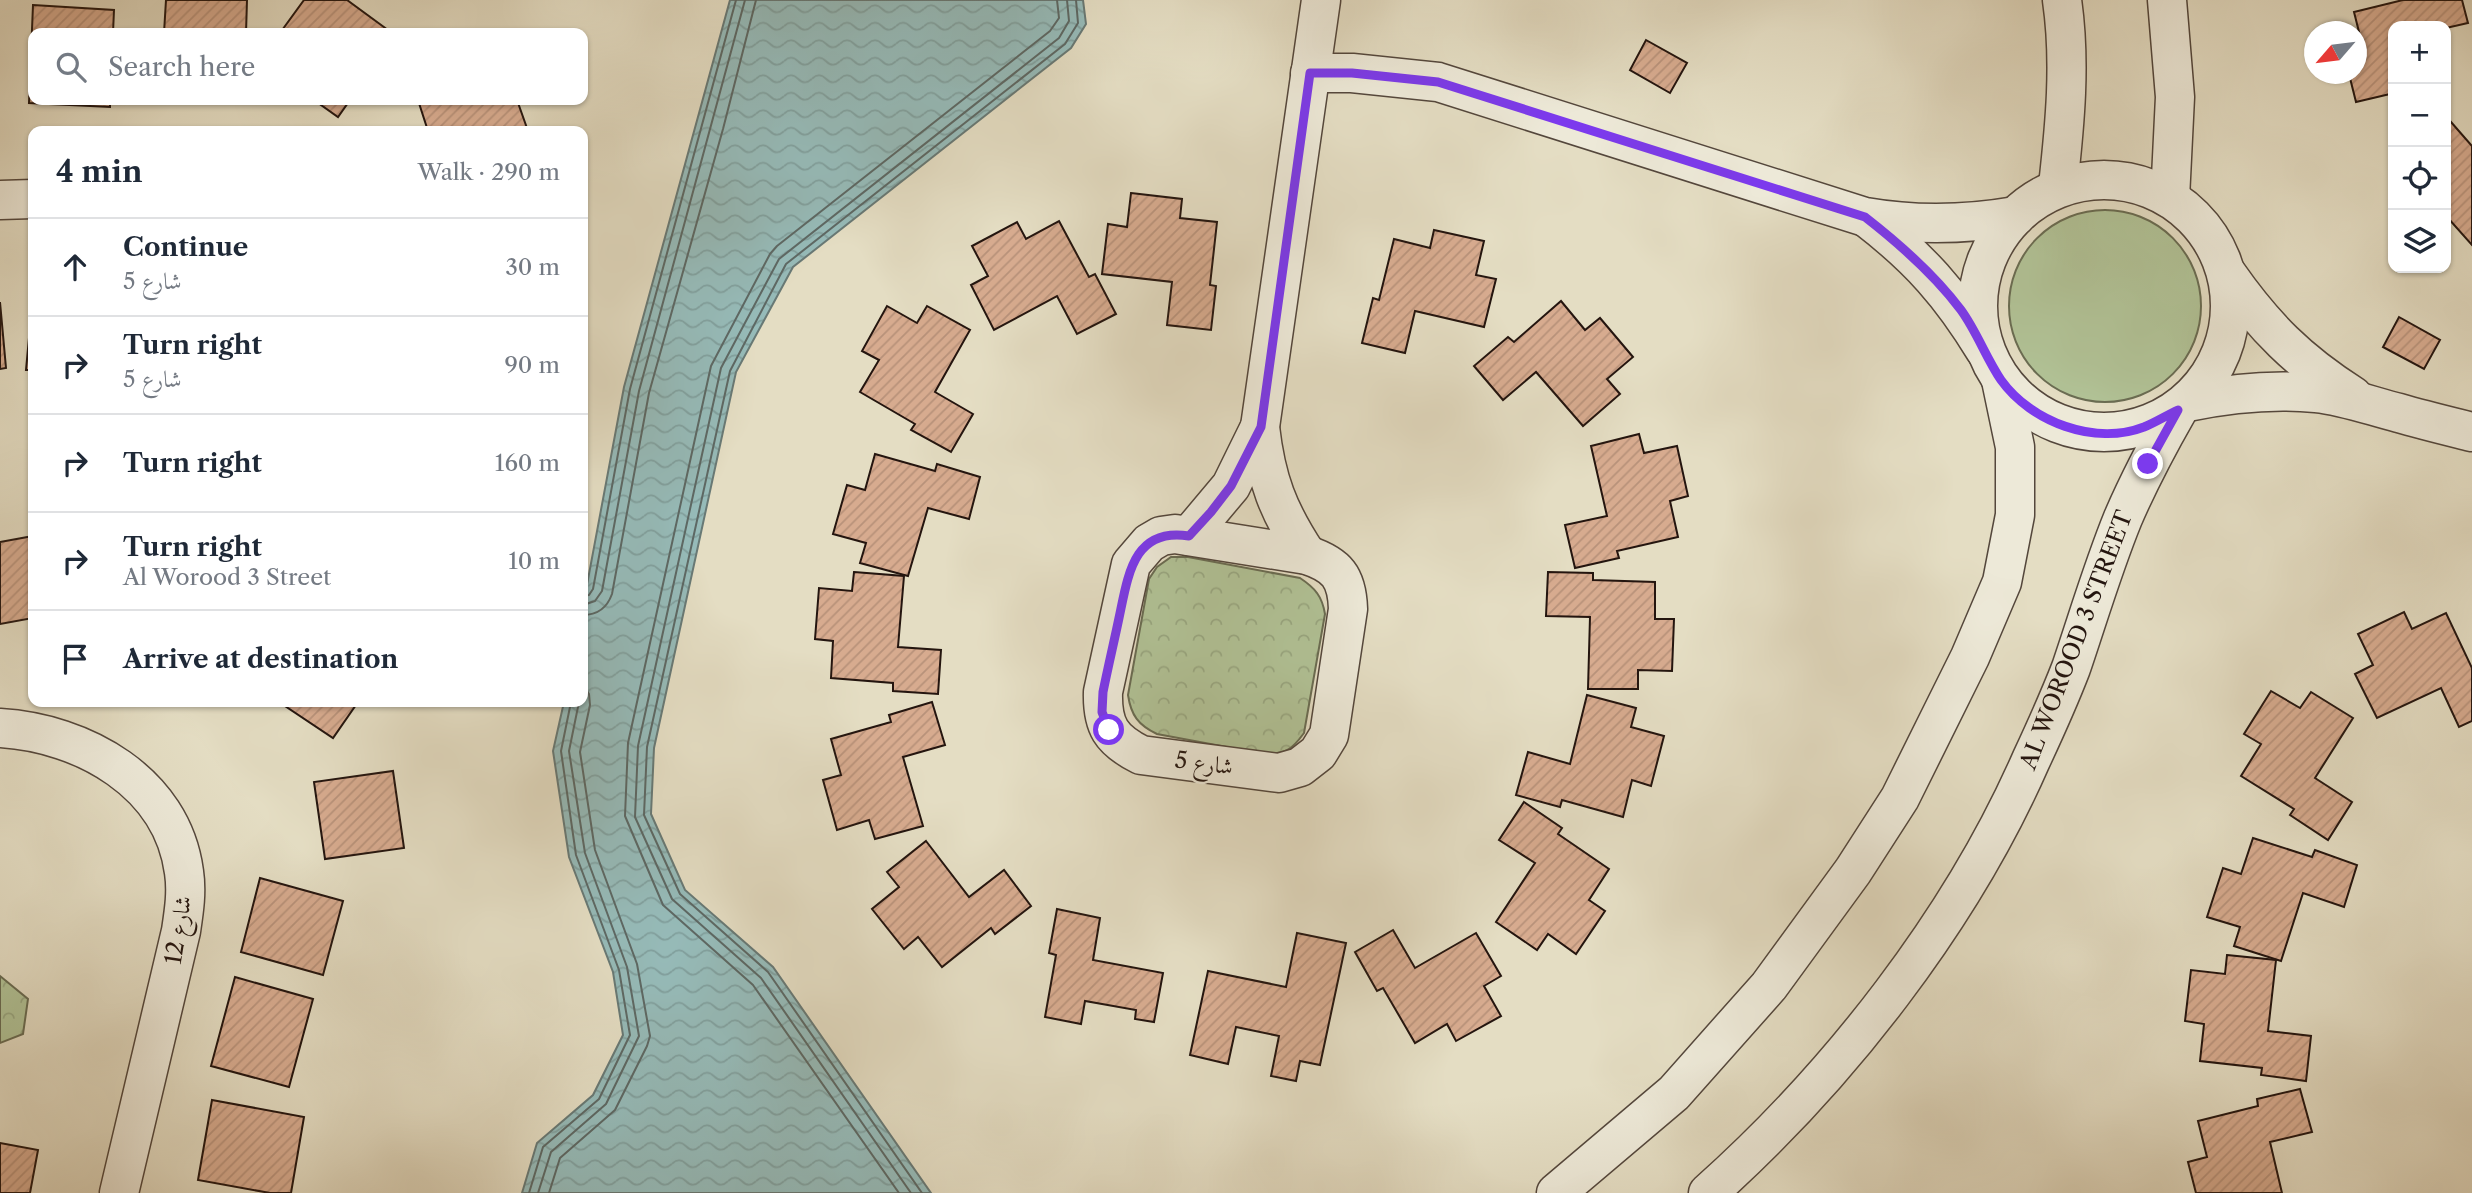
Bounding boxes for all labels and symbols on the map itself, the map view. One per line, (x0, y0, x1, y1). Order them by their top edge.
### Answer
north arrow (2304, 21, 2367, 84)
route end (2132, 448, 2163, 479)
street label: AL WOROOD 3 STREET (2013, 506, 2139, 774)
route start (1093, 714, 1124, 745)
street label: شارع 5 (1172, 746, 1235, 786)
street label: شارع 12 (159, 894, 203, 967)

